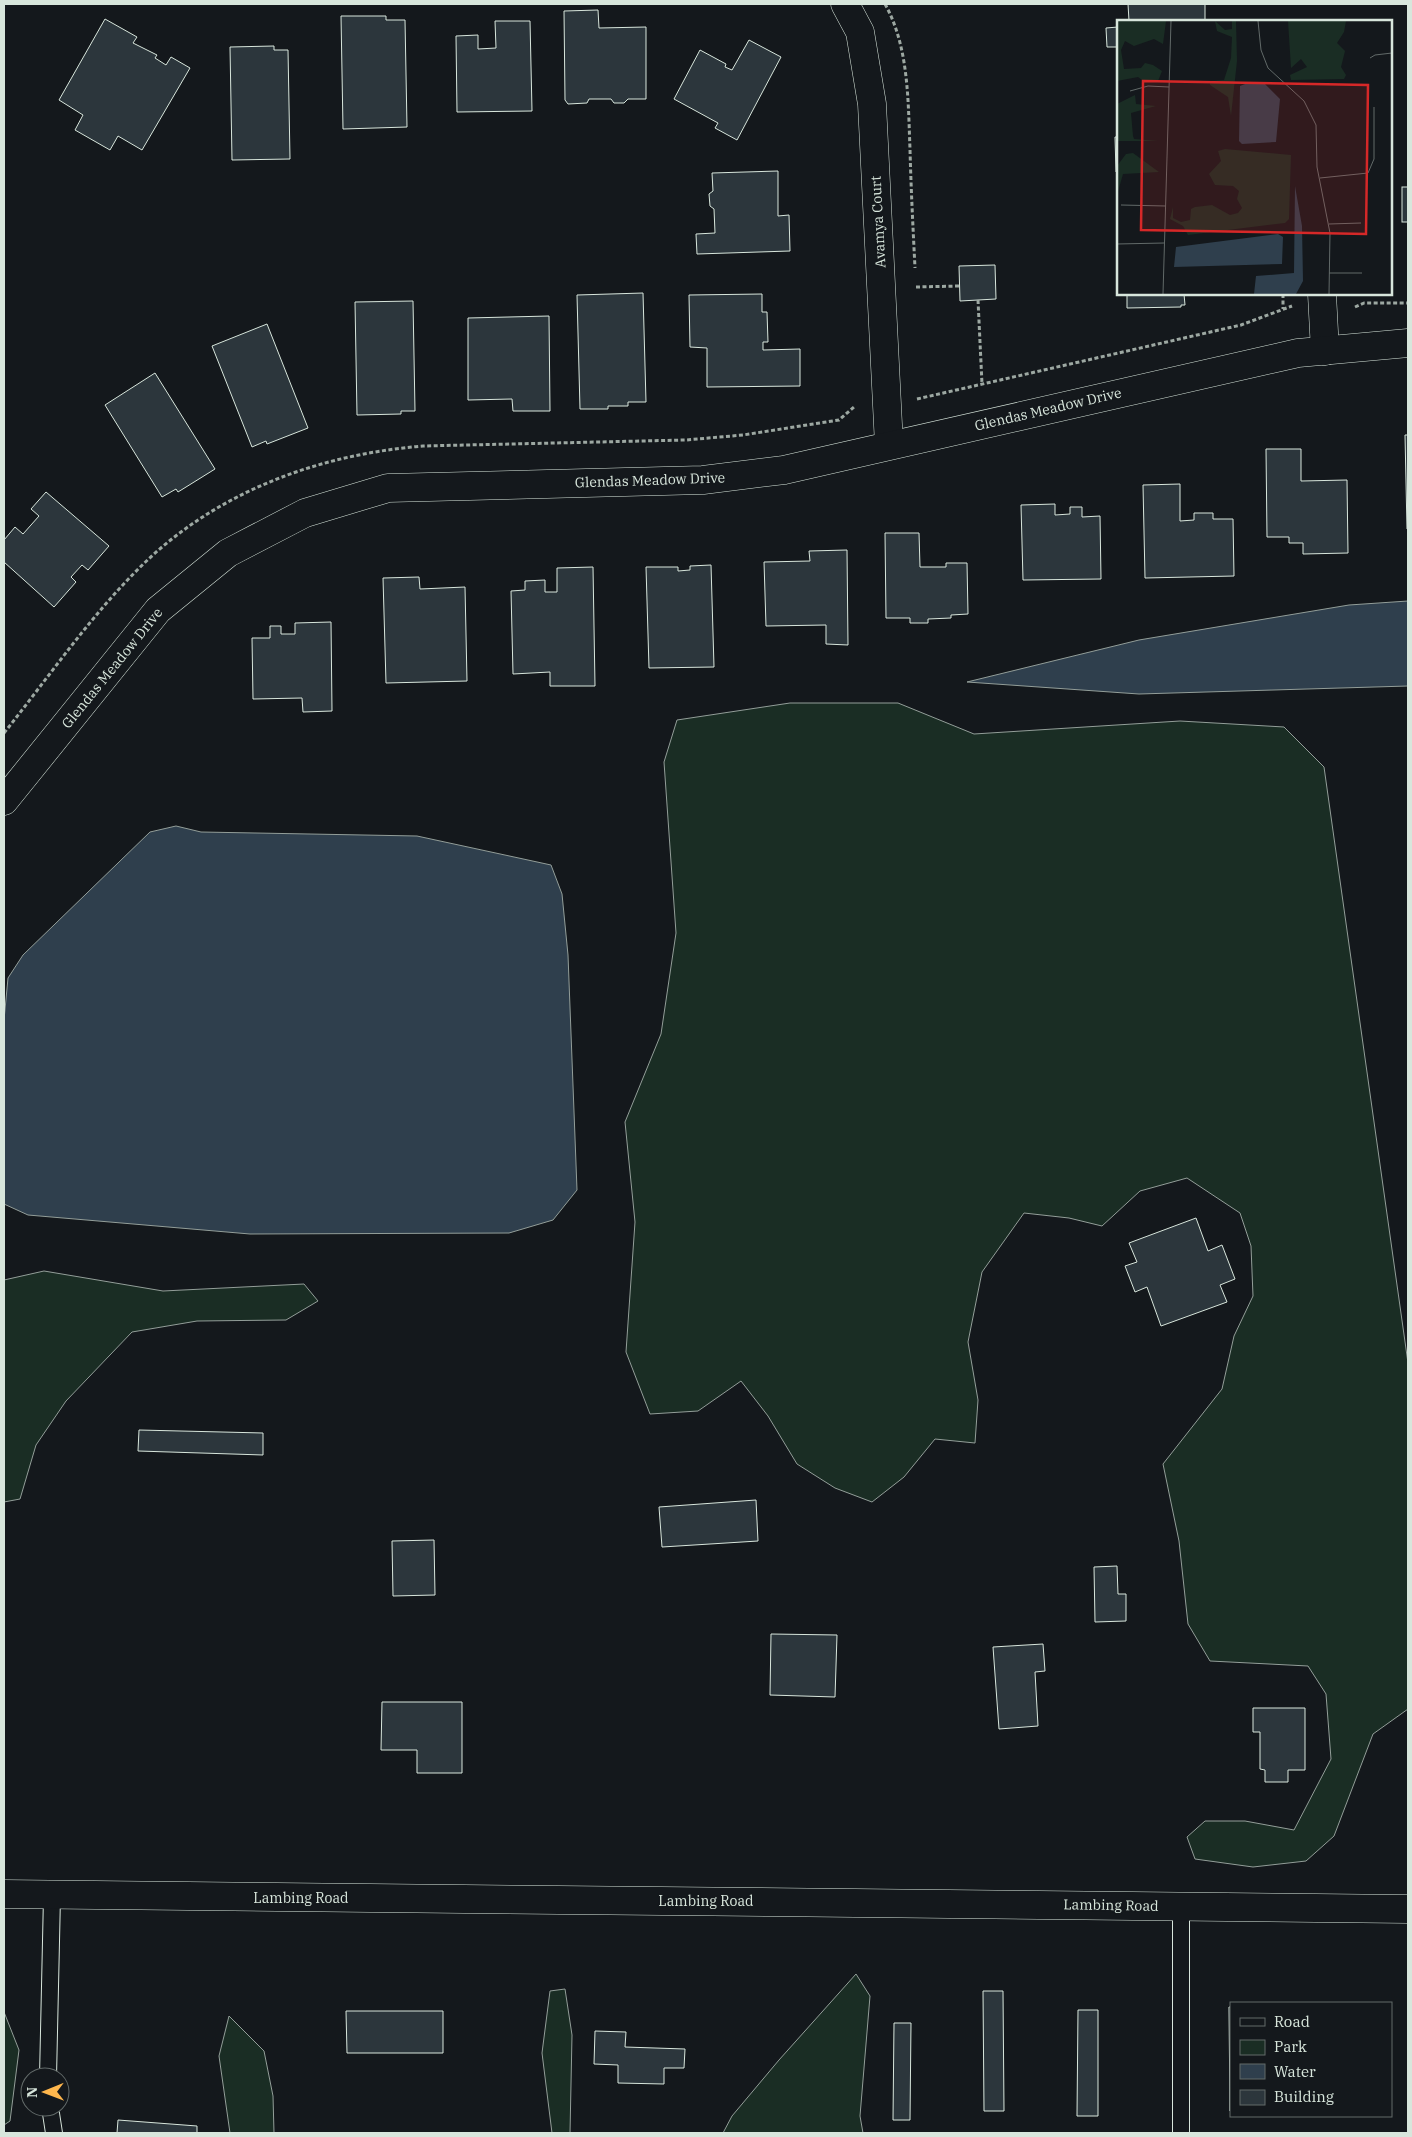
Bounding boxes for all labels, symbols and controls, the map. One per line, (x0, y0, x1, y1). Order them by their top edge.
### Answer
inset map (1117, 20, 1392, 295)
street label: Avamya Court (867, 175, 889, 269)
street label: Glendas Meadow Drive (973, 383, 1123, 435)
street label: Glendas Meadow Drive (575, 468, 725, 492)
street label: Glendas Meadow Drive (58, 604, 166, 732)
street label: Lambing Road (253, 1889, 349, 1907)
street label: Lambing Road (658, 1892, 754, 1910)
street label: Lambing Road (1063, 1895, 1159, 1915)
legend (1230, 2002, 1392, 2117)
text: Road (1274, 2012, 1310, 2031)
text: Park (1274, 2037, 1307, 2056)
text: Water (1274, 2062, 1316, 2081)
north arrow (20, 2067, 70, 2117)
text: N (23, 2087, 41, 2098)
text: Building (1274, 2087, 1334, 2106)

